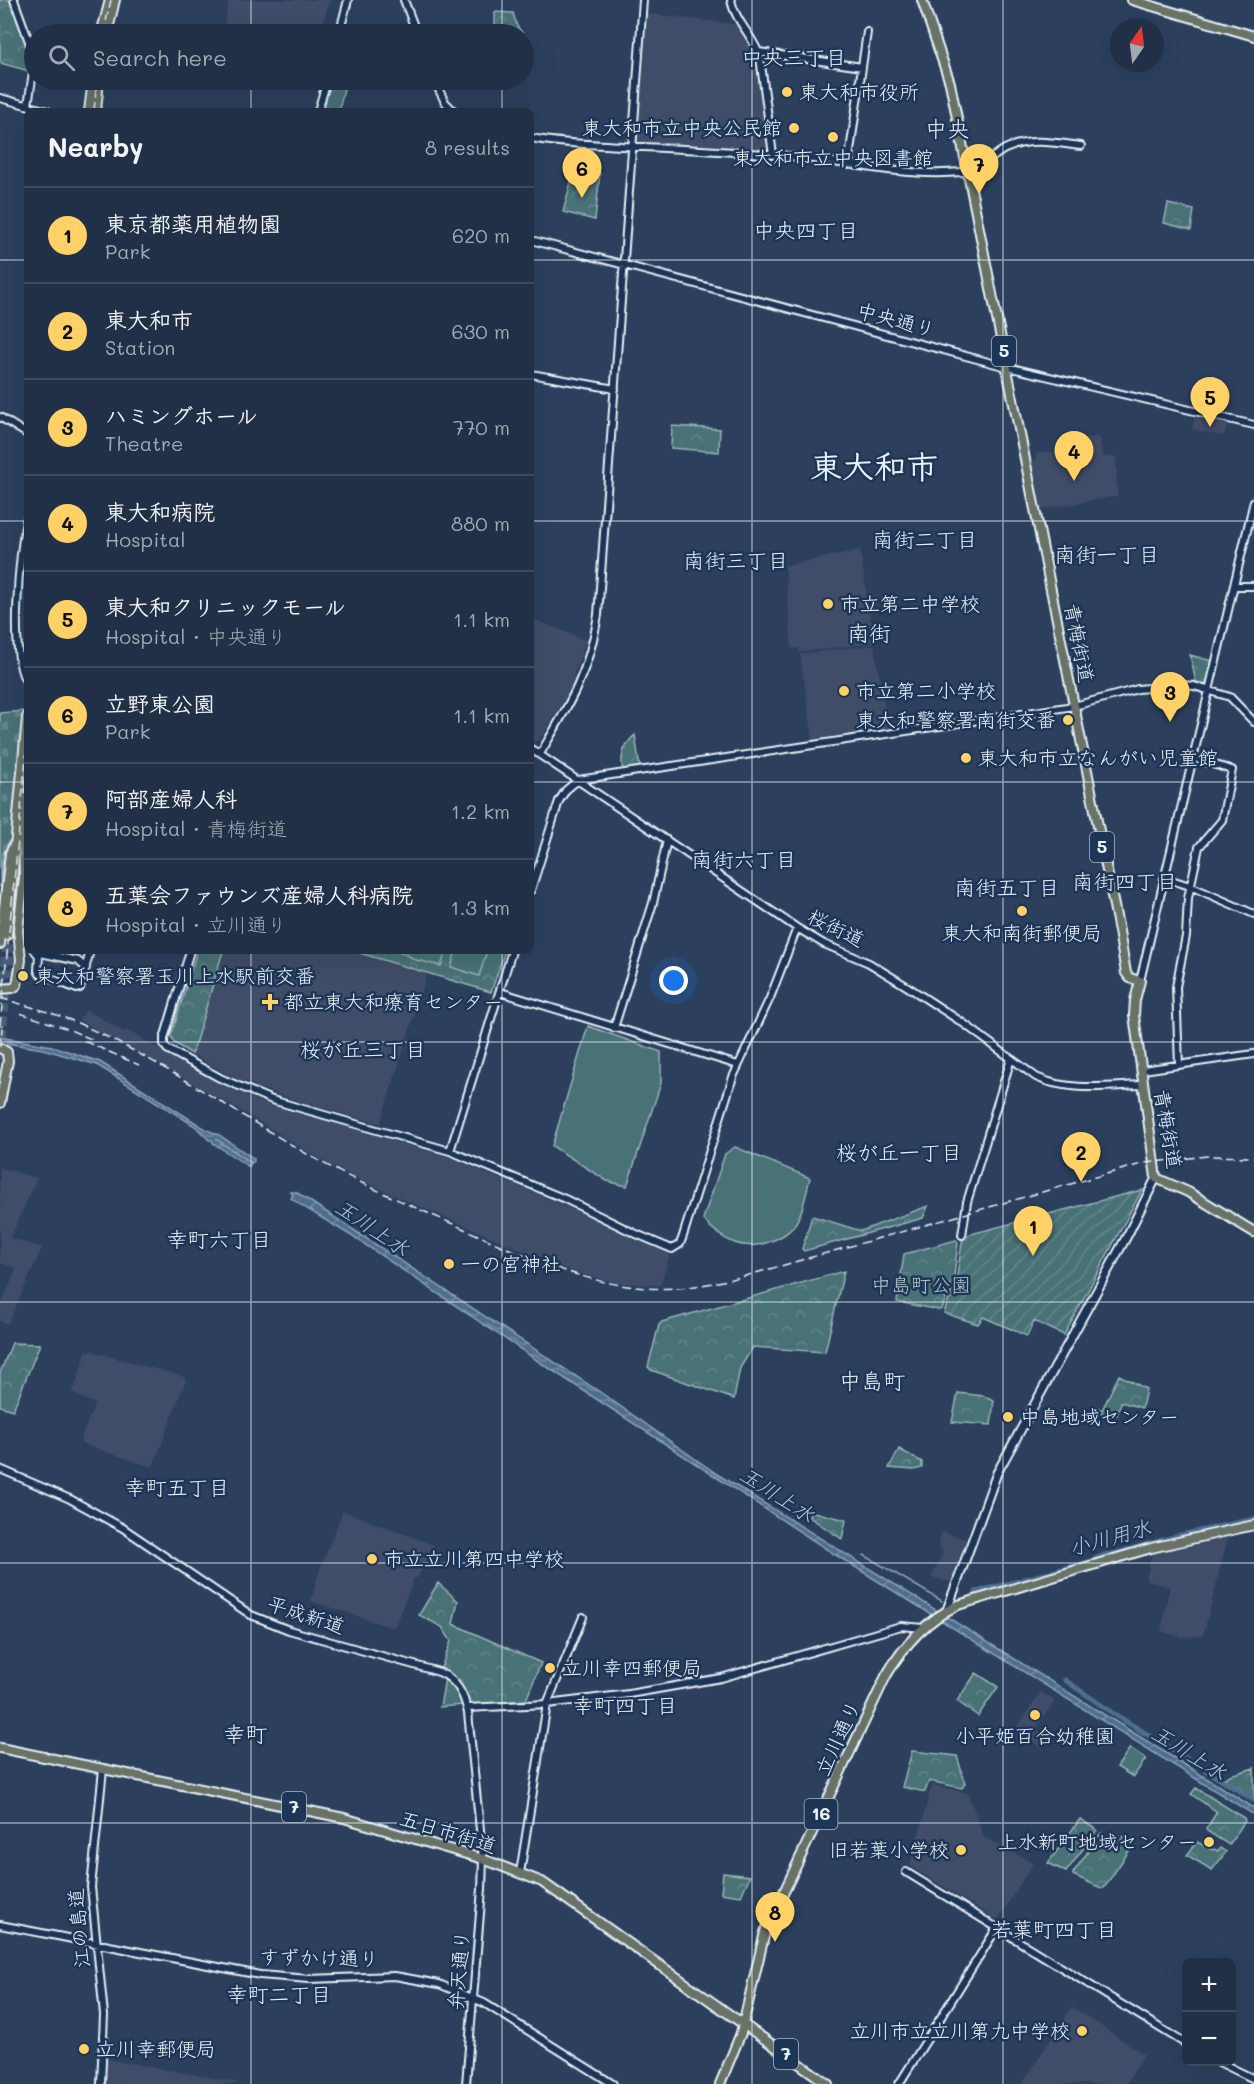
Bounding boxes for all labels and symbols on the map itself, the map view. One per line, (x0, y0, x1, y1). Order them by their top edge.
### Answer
north arrow (1110, 18, 1164, 72)
district label: 中央三丁目 (742, 43, 847, 70)
place label: 東大和市役所 (799, 78, 919, 104)
marker: 東大和市役所 (780, 85, 794, 99)
place label: 東大和市立中央公民館 (582, 114, 782, 140)
district label: 中央 (925, 114, 969, 143)
marker: 東大和市立中央公民館 (787, 121, 801, 135)
marker: 東大和市立中央図書館 (826, 130, 840, 144)
place label: 東大和市立中央図書館 (733, 144, 933, 170)
pin: 7 (960, 144, 998, 194)
pin: 6 (562, 148, 602, 198)
district label: 中央四丁目 (754, 216, 859, 243)
street label: 中央通り (854, 296, 938, 342)
road number: 5 (992, 336, 1016, 366)
pin: 5 (1190, 378, 1230, 427)
pin: 4 (1054, 432, 1094, 481)
district label: 東大和市 (810, 444, 938, 486)
district label: 南街二丁目 (873, 525, 978, 552)
district label: 南街一丁目 (1055, 540, 1160, 567)
district label: 南街三丁目 (684, 546, 789, 573)
place label: 市立第二中学校 (840, 590, 980, 616)
marker: 市立第二中学校 (821, 597, 835, 611)
street label: 青梅街道 (1060, 601, 1100, 685)
district label: 南街 (847, 618, 891, 647)
pin: 3 (1150, 672, 1190, 722)
place label: 市立第二小学校 (856, 677, 996, 703)
marker: 市立第二小学校 (837, 684, 851, 698)
place label: 東大和警察署南街交番 (856, 706, 1056, 732)
marker: 東大和警察署南街交番 (1061, 713, 1075, 727)
place label: 東大和市立なんがい児童館 (978, 744, 1218, 770)
marker: 東大和市立なんがい児童館 (959, 751, 973, 765)
road number: 5 (1090, 832, 1114, 862)
district label: 南街六丁目 (692, 845, 797, 872)
district label: 南街四丁目 (1073, 867, 1178, 894)
district label: 南街五丁目 (955, 873, 1060, 900)
street label: 桜街道 (804, 902, 869, 952)
marker: 東大和南街郵便局 (1015, 904, 1029, 918)
place label: 東大和南街郵便局 (942, 919, 1102, 945)
place label: 東大和警察署玉川上水駅前交番 (35, 962, 315, 988)
your location (659, 966, 688, 995)
marker: 東大和警察署玉川上水駅前交番 (16, 969, 30, 983)
place label: 都立東大和療育センター (284, 988, 503, 1014)
marker: 都立東大和療育センター (261, 993, 279, 1011)
district label: 桜が丘三丁目 (300, 1035, 426, 1062)
street label: 青梅街道 (1149, 1087, 1189, 1170)
pin: 2 (1062, 1132, 1100, 1182)
district label: 桜が丘一丁目 (836, 1138, 962, 1165)
water label: 玉川上水 (330, 1192, 415, 1261)
pin: 1 (1014, 1206, 1052, 1256)
district label: 幸町六丁目 (167, 1225, 272, 1252)
place label: 一の宮神社 (461, 1250, 561, 1276)
marker: 一の宮神社 (442, 1257, 456, 1271)
park label: 中島町公園 (871, 1271, 971, 1297)
district label: 中島町 (839, 1366, 905, 1395)
place label: 中島地域センター (1020, 1403, 1179, 1429)
marker: 中島地域センター (1001, 1410, 1015, 1424)
water label: 玉川上水 (735, 1460, 820, 1528)
district label: 幸町五丁目 (125, 1473, 230, 1500)
water label: 小川用水 (1066, 1513, 1154, 1560)
place label: 市立立川第四中学校 (384, 1545, 564, 1571)
marker: 市立立川第四中学校 (365, 1552, 379, 1566)
street label: 平成新道 (264, 1589, 348, 1639)
place label: 立川幸四郵便局 (562, 1654, 702, 1680)
marker: 立川幸四郵便局 (543, 1661, 557, 1675)
district label: 幸町四丁目 (573, 1691, 678, 1718)
street label: 立川通り (808, 1696, 866, 1779)
marker: 小平姫百合幼稚園 (1028, 1708, 1042, 1722)
water label: 玉川上水 (1147, 1718, 1233, 1785)
district label: 幸町 (223, 1719, 267, 1748)
place label: 小平姫百合幼稚園 (955, 1722, 1115, 1748)
road number: 7 (282, 1792, 306, 1822)
road number: 16 (804, 1799, 838, 1829)
street label: 五日市街道 (397, 1804, 500, 1858)
place label: 上水新町地域センター (998, 1828, 1197, 1854)
marker: 上水新町地域センター (1202, 1835, 1216, 1849)
place label: 旧若葉小学校 (829, 1836, 949, 1862)
marker: 旧若葉小学校 (954, 1843, 968, 1857)
street label: 江の島道 (62, 1887, 94, 1969)
pin: 8 (756, 1892, 794, 1942)
district label: 若葉町四丁目 (991, 1915, 1117, 1942)
street label: 弁天通り (442, 1929, 474, 2011)
street label: すずかけ通り (259, 1943, 379, 1971)
district label: 幸町二丁目 (227, 1980, 332, 2007)
place label: 立川市立立川第九中学校 (850, 2017, 1070, 2043)
marker: 立川市立立川第九中学校 (1075, 2024, 1089, 2038)
place label: 立川幸郵便局 (96, 2035, 216, 2061)
road number: 7 (774, 2039, 798, 2069)
marker: 立川幸郵便局 (77, 2042, 91, 2056)

